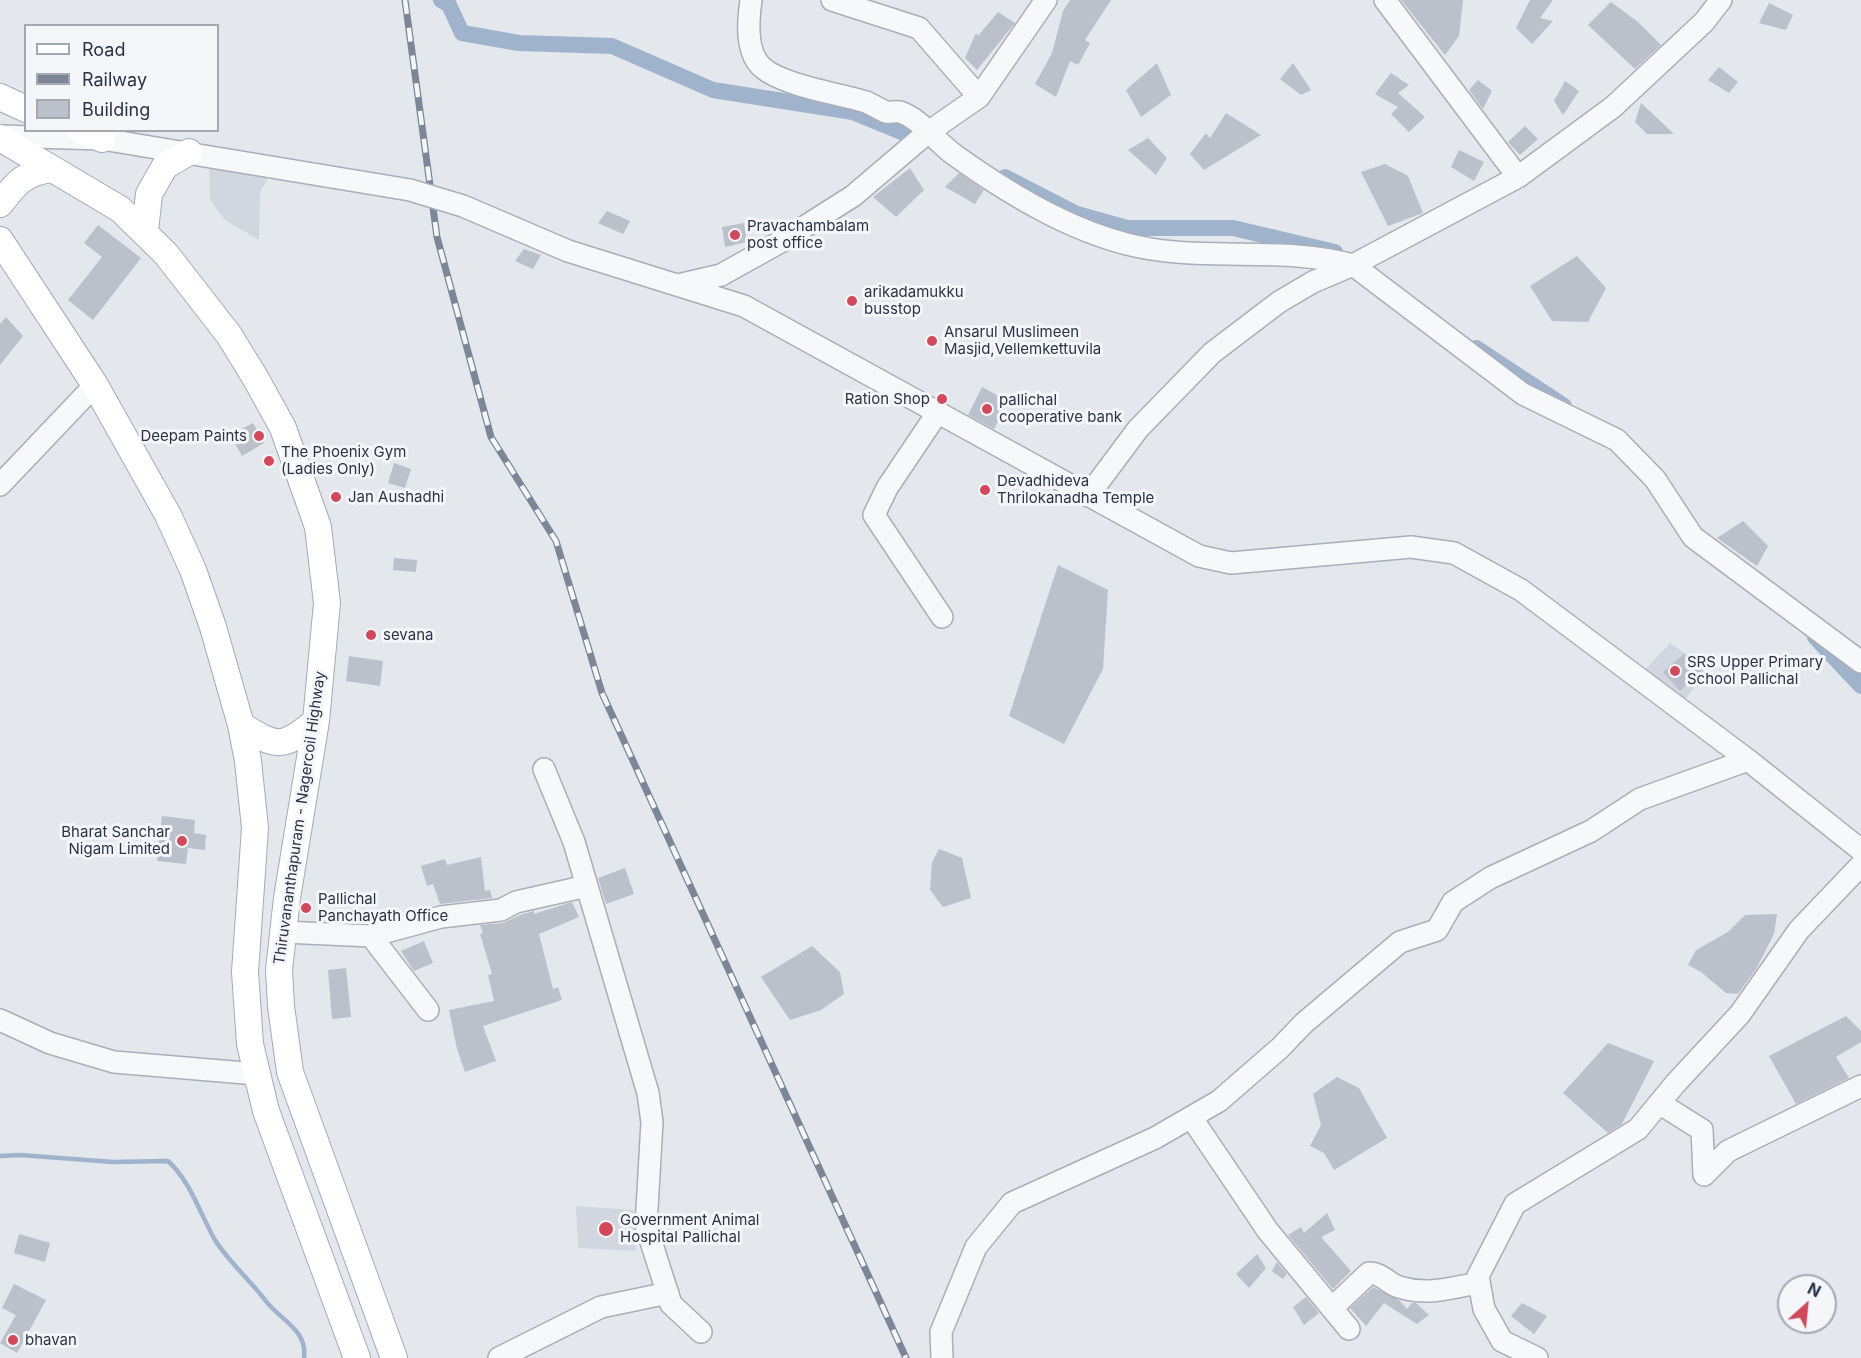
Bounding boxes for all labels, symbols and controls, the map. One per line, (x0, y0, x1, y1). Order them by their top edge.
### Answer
legend (24, 24, 219, 132)
text: Road (82, 39, 125, 60)
text: Railway (82, 69, 147, 90)
text: Building (82, 99, 150, 120)
place label: Pravachambalam post office (747, 217, 869, 252)
marker: Pravachambalam post office (728, 228, 742, 242)
place label: arikadamukku busstop (864, 283, 964, 318)
marker: arikadamukku busstop (845, 294, 859, 308)
place label: Ansarul Muslimeen Masjid,Vellemkettuvila (944, 323, 1101, 358)
marker: Ansarul Muslimeen Masjid,Vellemkettuvila (925, 334, 939, 348)
place label: Ration Shop (845, 390, 930, 408)
place label: pallichal cooperative bank (999, 391, 1122, 426)
marker: Ration Shop (935, 392, 949, 406)
marker: pallichal cooperative bank (980, 402, 994, 416)
place label: Deepam Paints (140, 427, 247, 445)
marker: Deepam Paints (252, 429, 266, 443)
place label: The Phoenix Gym (Ladies Only) (281, 443, 406, 478)
marker: The Phoenix Gym (Ladies Only) (262, 454, 276, 468)
place label: Devadhideva Thrilokanadha Temple (997, 472, 1154, 507)
marker: Devadhideva Thrilokanadha Temple (978, 483, 992, 497)
place label: Jan Aushadhi (348, 488, 444, 506)
marker: Jan Aushadhi (329, 490, 343, 504)
place label: sevana (383, 626, 433, 644)
marker: sevana (364, 628, 378, 642)
place label: SRS Upper Primary School Pallichal (1687, 653, 1823, 688)
marker: SRS Upper Primary School Pallichal (1668, 664, 1682, 678)
street label: Thiruvananthapuram - Nagercoil Highway (270, 670, 330, 966)
place label: Bharat Sanchar Nigam Limited (61, 823, 170, 858)
marker: Bharat Sanchar Nigam Limited (175, 834, 189, 848)
place label: Pallichal Panchayath Office (318, 890, 448, 925)
marker: Pallichal Panchayath Office (299, 901, 313, 915)
place label: Government Animal Hospital Pallichal (620, 1211, 759, 1246)
marker: Government Animal Hospital Pallichal (597, 1220, 615, 1238)
north arrow (1777, 1274, 1837, 1334)
text: N (1804, 1278, 1824, 1301)
place label: bhavan (25, 1331, 77, 1349)
marker: bhavan (6, 1333, 20, 1347)

